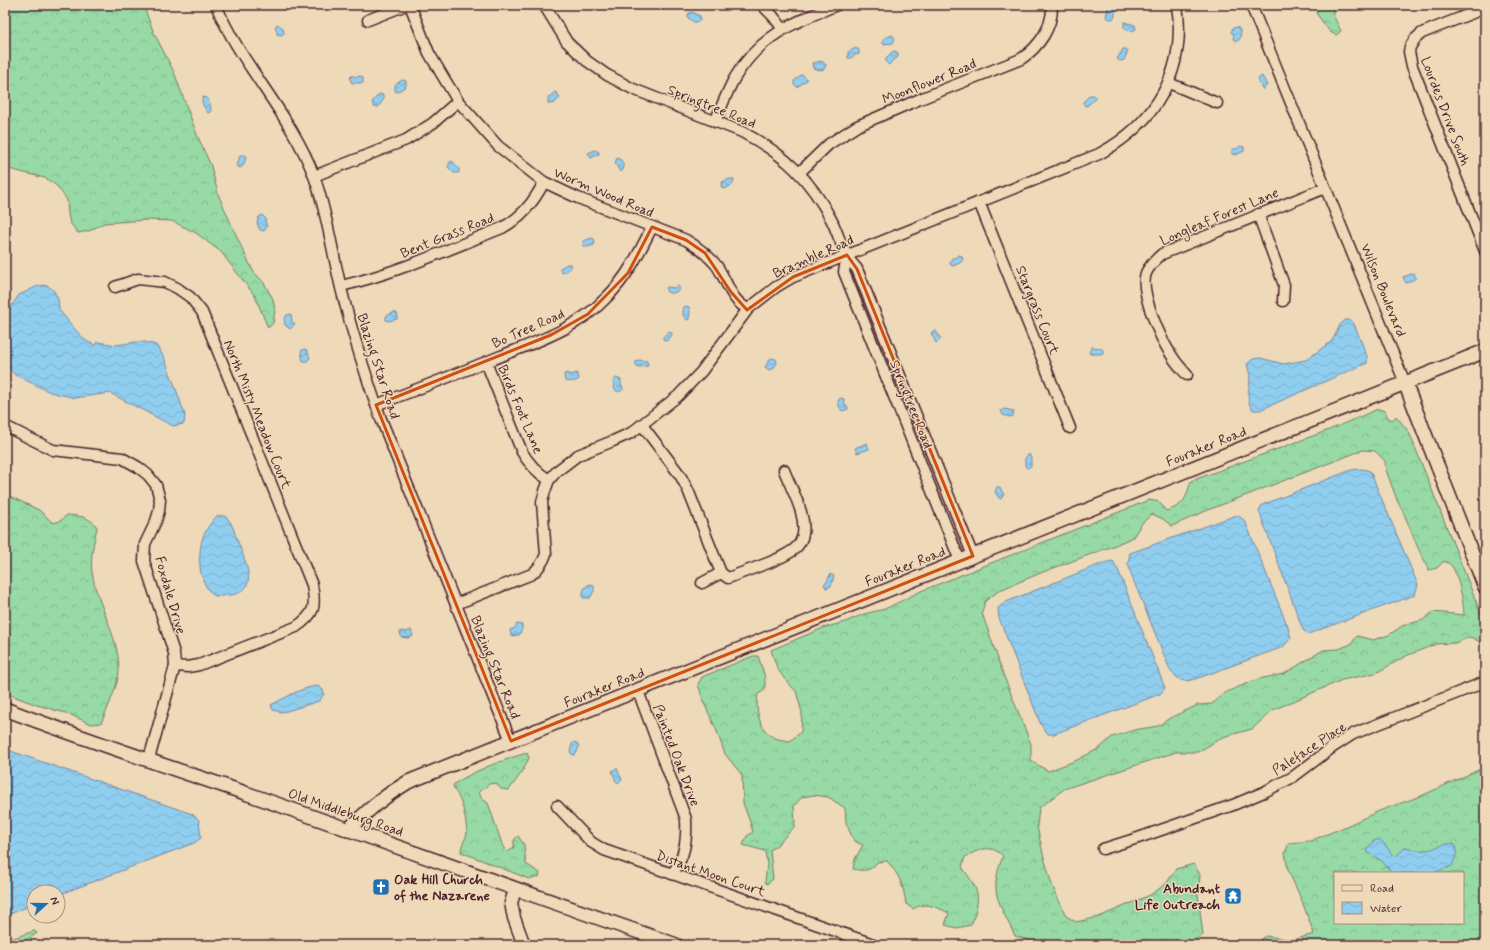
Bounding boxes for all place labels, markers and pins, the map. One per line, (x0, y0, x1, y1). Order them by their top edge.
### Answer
place label: Oak Hill Church of the Nazarene (394, 871, 490, 905)
church icon: Oak Hill Church of the Nazarene (371, 877, 391, 897)
place label: Abundant Life Outreach (1135, 880, 1221, 914)
temple icon: Abundant Life Outreach (1223, 886, 1243, 906)

